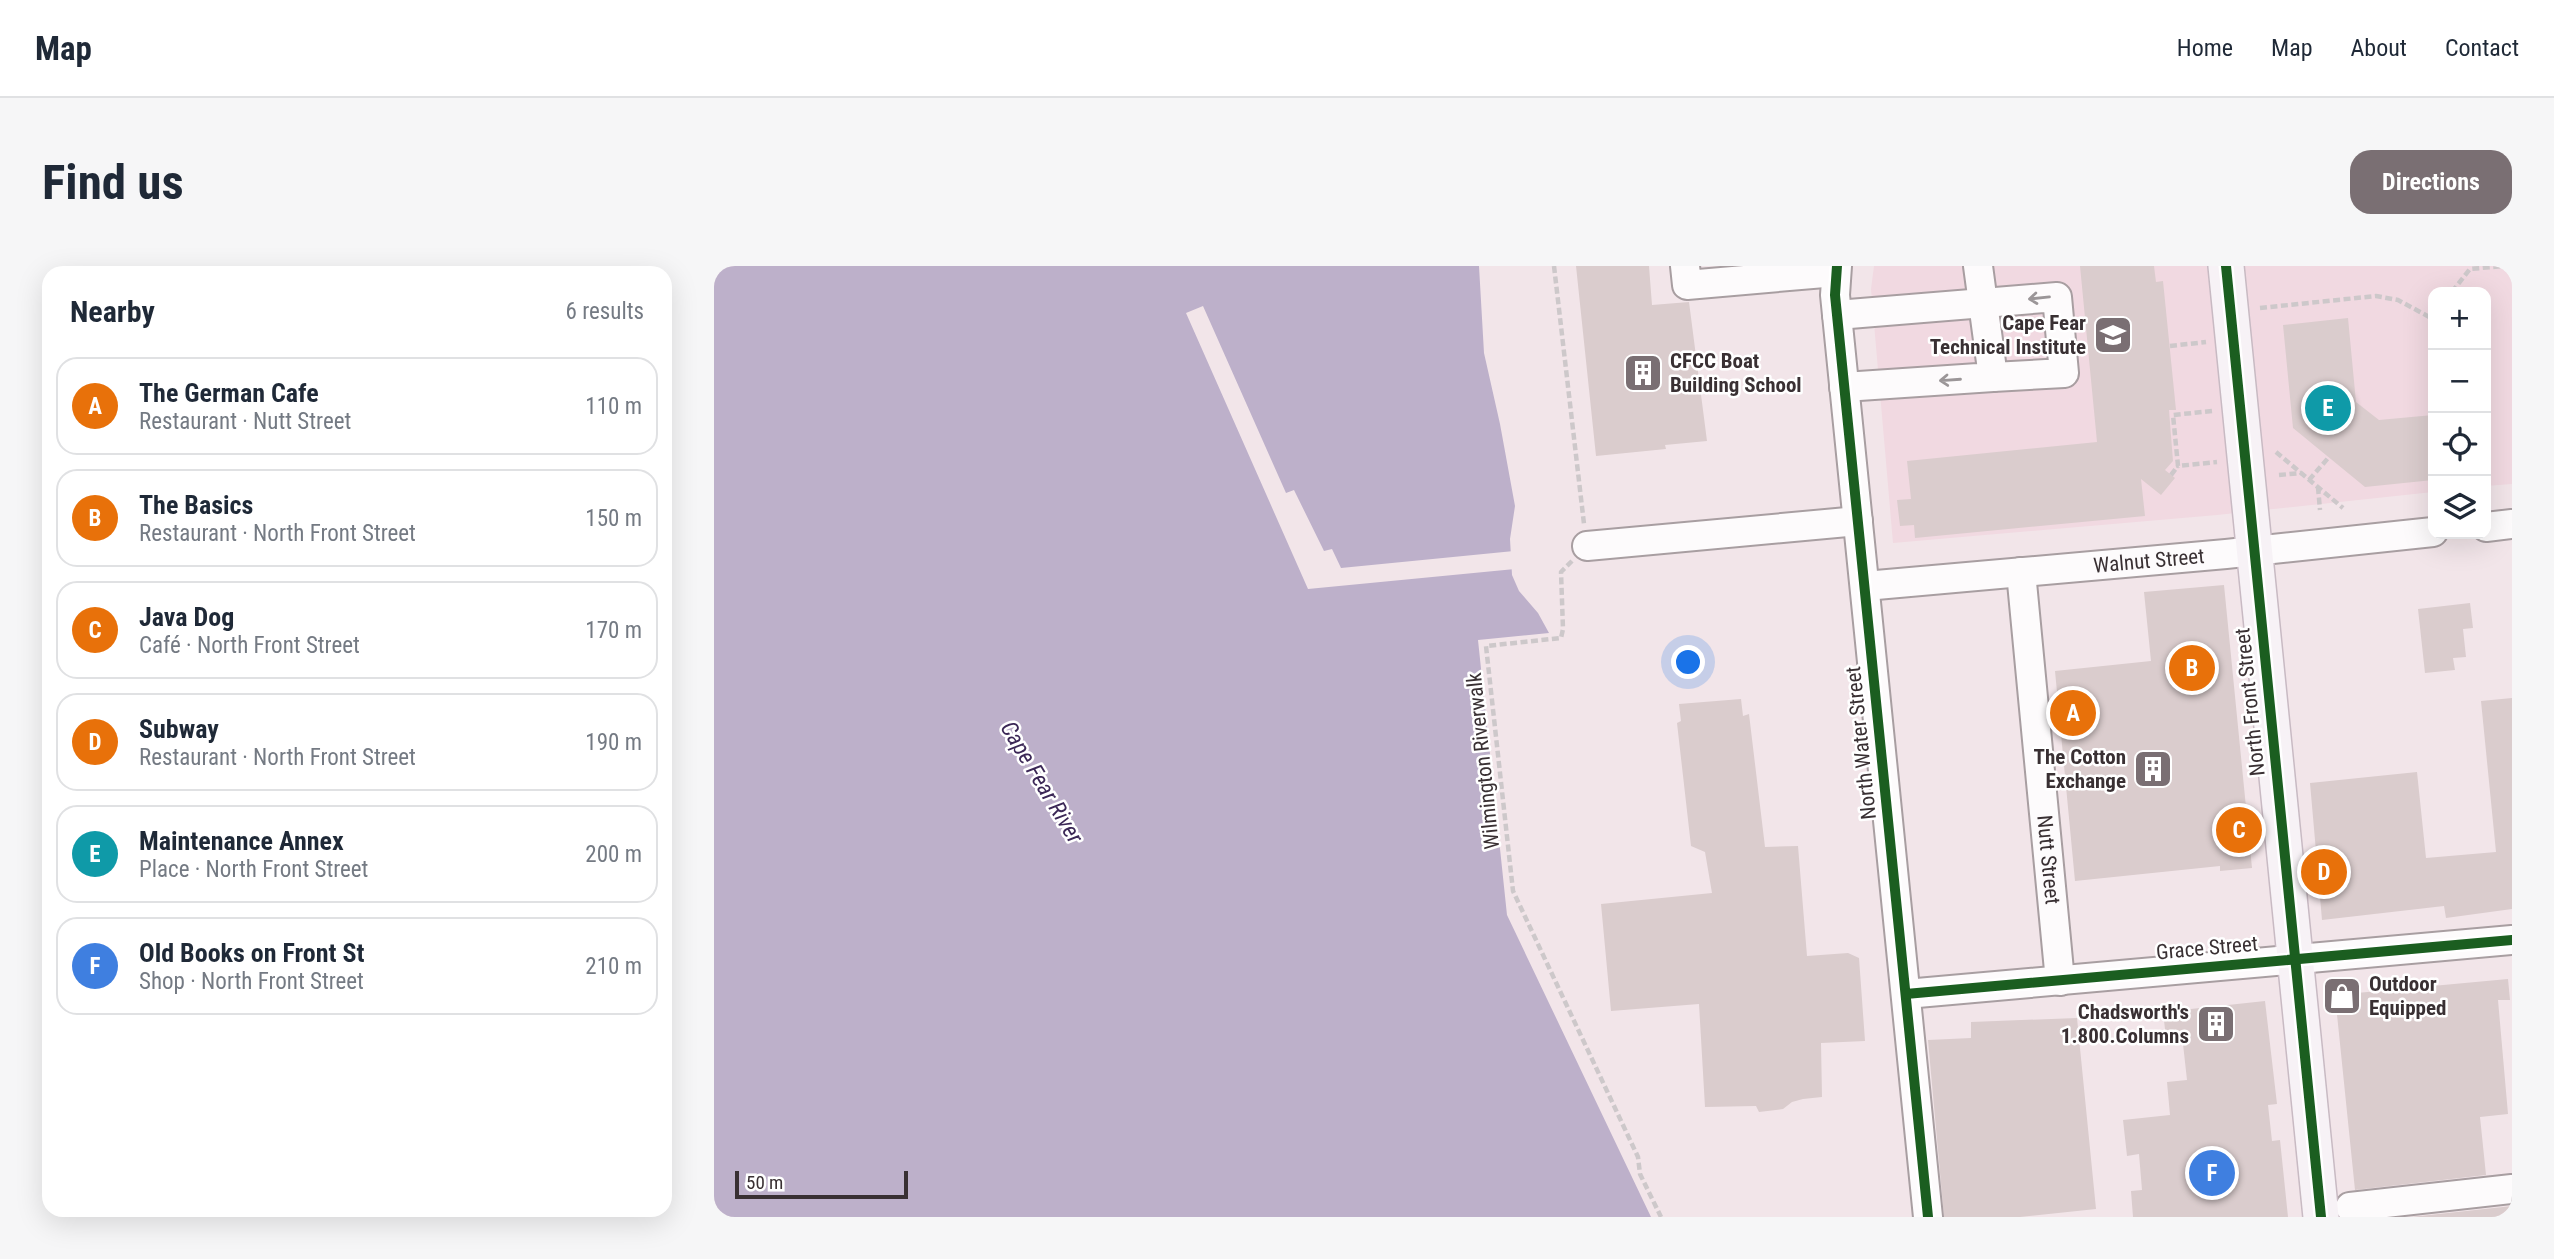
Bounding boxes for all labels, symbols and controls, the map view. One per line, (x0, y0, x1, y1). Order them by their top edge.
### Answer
text: Map (35, 29, 92, 68)
text: Home (2177, 34, 2233, 62)
text: Map (2271, 34, 2313, 62)
text: About (2351, 34, 2407, 62)
text: Contact (2445, 34, 2519, 62)
button: Directions (2350, 150, 2512, 214)
text: Find us (42, 154, 184, 211)
map controls (2428, 287, 2491, 539)
button: + (2428, 287, 2491, 350)
one-way arrow (2028, 292, 2050, 305)
text: Nearby (70, 294, 155, 329)
text: 6 results (566, 298, 644, 325)
place label: Cape Fear Technical Institute (1930, 311, 2086, 359)
school or university icon: Cape Fear Technical Institute (2092, 314, 2134, 356)
place label: CFCC Boat Building School (1670, 349, 1802, 397)
button: − (2428, 350, 2491, 413)
building icon: CFCC Boat Building School (1622, 352, 1664, 394)
one-way arrow (1939, 374, 1962, 387)
text: The German Cafe (139, 378, 319, 408)
pin: E (2305, 382, 2351, 434)
text: A (88, 393, 102, 420)
text: 110 m (585, 393, 642, 420)
text: Restaurant · Nutt Street (139, 408, 351, 435)
button: locate (2428, 413, 2491, 476)
button: layers (2428, 476, 2491, 539)
text: The Basics (139, 490, 253, 520)
text: B (89, 505, 101, 532)
text: 150 m (585, 505, 642, 532)
text: Restaurant · North Front Street (139, 520, 416, 547)
street label: Walnut Street (2092, 544, 2205, 578)
text: Java Dog (139, 602, 234, 632)
text: C (88, 617, 102, 644)
text: 170 m (585, 617, 642, 644)
street label: North Front Street (2230, 627, 2270, 777)
text: Café · North Front Street (139, 632, 360, 659)
pin: B (2169, 642, 2215, 694)
your location (1671, 645, 1705, 679)
street label: North Water Street (1841, 665, 1881, 821)
street label: Wilmington Riverwalk (1462, 671, 1504, 851)
pin: A (2050, 687, 2096, 739)
text: Subway (139, 714, 219, 744)
water label: Cape Fear River (995, 716, 1089, 849)
text: D (89, 729, 102, 756)
text: 190 m (585, 729, 642, 756)
text: Restaurant · North Front Street (139, 744, 416, 771)
place label: The Cotton Exchange (2034, 745, 2126, 793)
building icon: The Cotton Exchange (2132, 748, 2174, 790)
pin: C (2216, 804, 2262, 856)
street label: Nutt Street (2032, 814, 2065, 905)
text: Maintenance Annex (139, 826, 344, 856)
text: E (89, 841, 101, 868)
text: 200 m (585, 841, 642, 868)
pin: D (2301, 846, 2347, 898)
text: Place · North Front Street (139, 856, 368, 883)
street label: Grace Street (2155, 932, 2259, 964)
text: Old Books on Front St (139, 938, 364, 968)
text: F (90, 953, 100, 980)
text: 210 m (585, 953, 642, 980)
text: Shop · North Front Street (139, 968, 364, 995)
place label: Outdoor Equipped (2369, 972, 2446, 1020)
shop icon: Outdoor Equipped (2321, 975, 2363, 1017)
place label: Chadsworth's 1.800.Columns (2061, 1000, 2189, 1048)
building icon: Chadsworth's 1.800.Columns (2195, 1003, 2237, 1045)
pin: F (2189, 1147, 2235, 1199)
scale bar (735, 1168, 908, 1200)
text: 50 m (746, 1171, 783, 1194)

